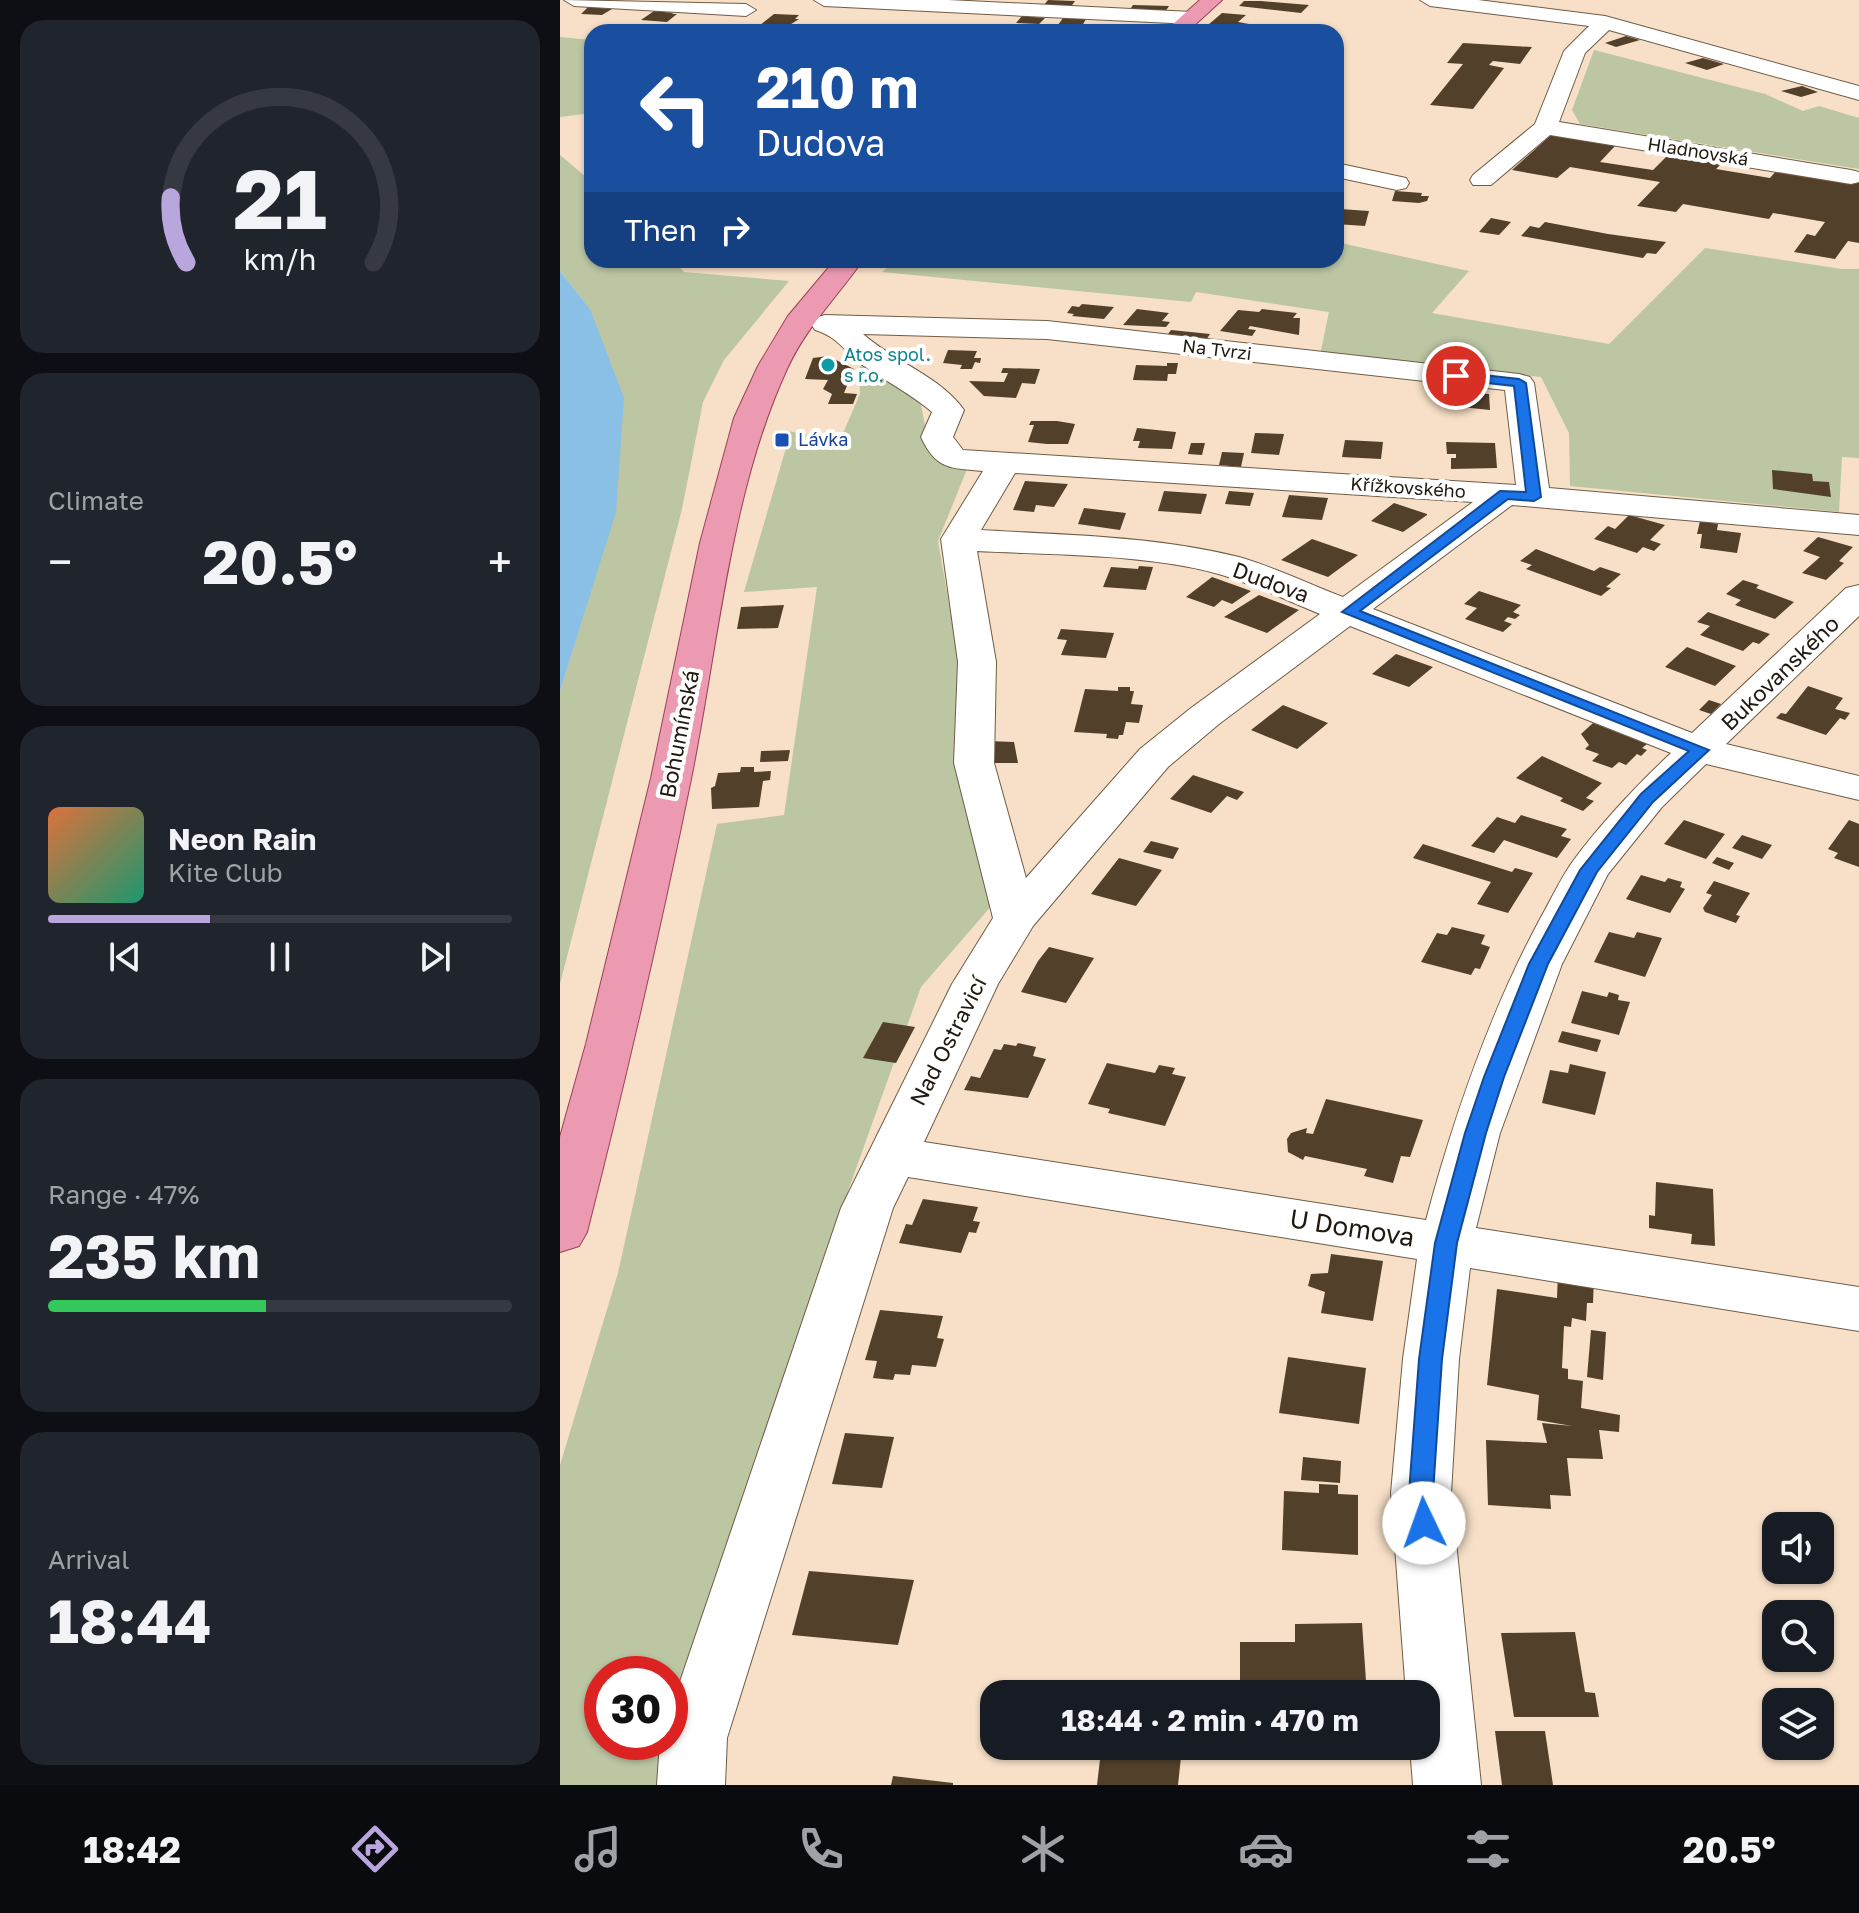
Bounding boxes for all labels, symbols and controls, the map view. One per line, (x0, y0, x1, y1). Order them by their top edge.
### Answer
text: 210 m (756, 53, 918, 120)
icon: left (624, 56, 728, 160)
text: Dudova (756, 121, 885, 164)
street label: Hladnovská (1646, 132, 1750, 170)
text: 21 (233, 146, 327, 246)
icon: right (713, 208, 757, 252)
text: Then (624, 212, 697, 248)
text: km/h (244, 242, 316, 276)
street label: Na Tvrzi (1181, 334, 1253, 364)
pin (1422, 342, 1490, 410)
place label: Atos spol. s r.o. (844, 343, 931, 386)
icon: arrive (1434, 354, 1478, 398)
marker: Atos spol. s r.o. (819, 356, 837, 374)
place label: Lávka (798, 428, 849, 450)
marker: Lávka (773, 431, 791, 449)
street label: Křížkovského (1350, 472, 1466, 502)
text: Climate (48, 485, 144, 516)
text: 20.5° (203, 525, 357, 597)
text: − (48, 535, 72, 588)
text: + (488, 535, 512, 588)
street label: Dudova (1229, 555, 1313, 608)
street label: Bukovanského (1715, 610, 1844, 736)
street label: Bohumínská (653, 668, 704, 800)
text: Neon Rain (168, 821, 316, 857)
text: Kite Club (168, 857, 283, 888)
icon: previous (103, 935, 147, 979)
icon: pause (258, 935, 302, 979)
icon: next (413, 935, 457, 979)
street label: Nad Ostravicí (903, 970, 993, 1110)
text: Range · 47% (48, 1179, 199, 1210)
street label: U Domova (1288, 1202, 1417, 1253)
text: 235 km (48, 1219, 260, 1291)
position arrow (1382, 1481, 1466, 1565)
map controls (1762, 1512, 1834, 1760)
button: sound (1762, 1512, 1834, 1584)
text: Arrival (48, 1544, 129, 1575)
text: 18:44 (48, 1584, 212, 1656)
button: search (1762, 1600, 1834, 1672)
speed limit sign: 30 (584, 1656, 688, 1760)
button: layers (1762, 1688, 1834, 1760)
text: 18:44 · 2 min · 470 m (1061, 1702, 1359, 1738)
icon: directions (347, 1821, 403, 1877)
icon: music (570, 1821, 626, 1877)
icon: phone (793, 1821, 849, 1877)
icon: climate (1015, 1821, 1071, 1877)
icon: car (1238, 1821, 1294, 1877)
icon: filters (1460, 1821, 1516, 1877)
text: 18:42 (83, 1828, 181, 1871)
text: 20.5° (1683, 1828, 1776, 1871)

